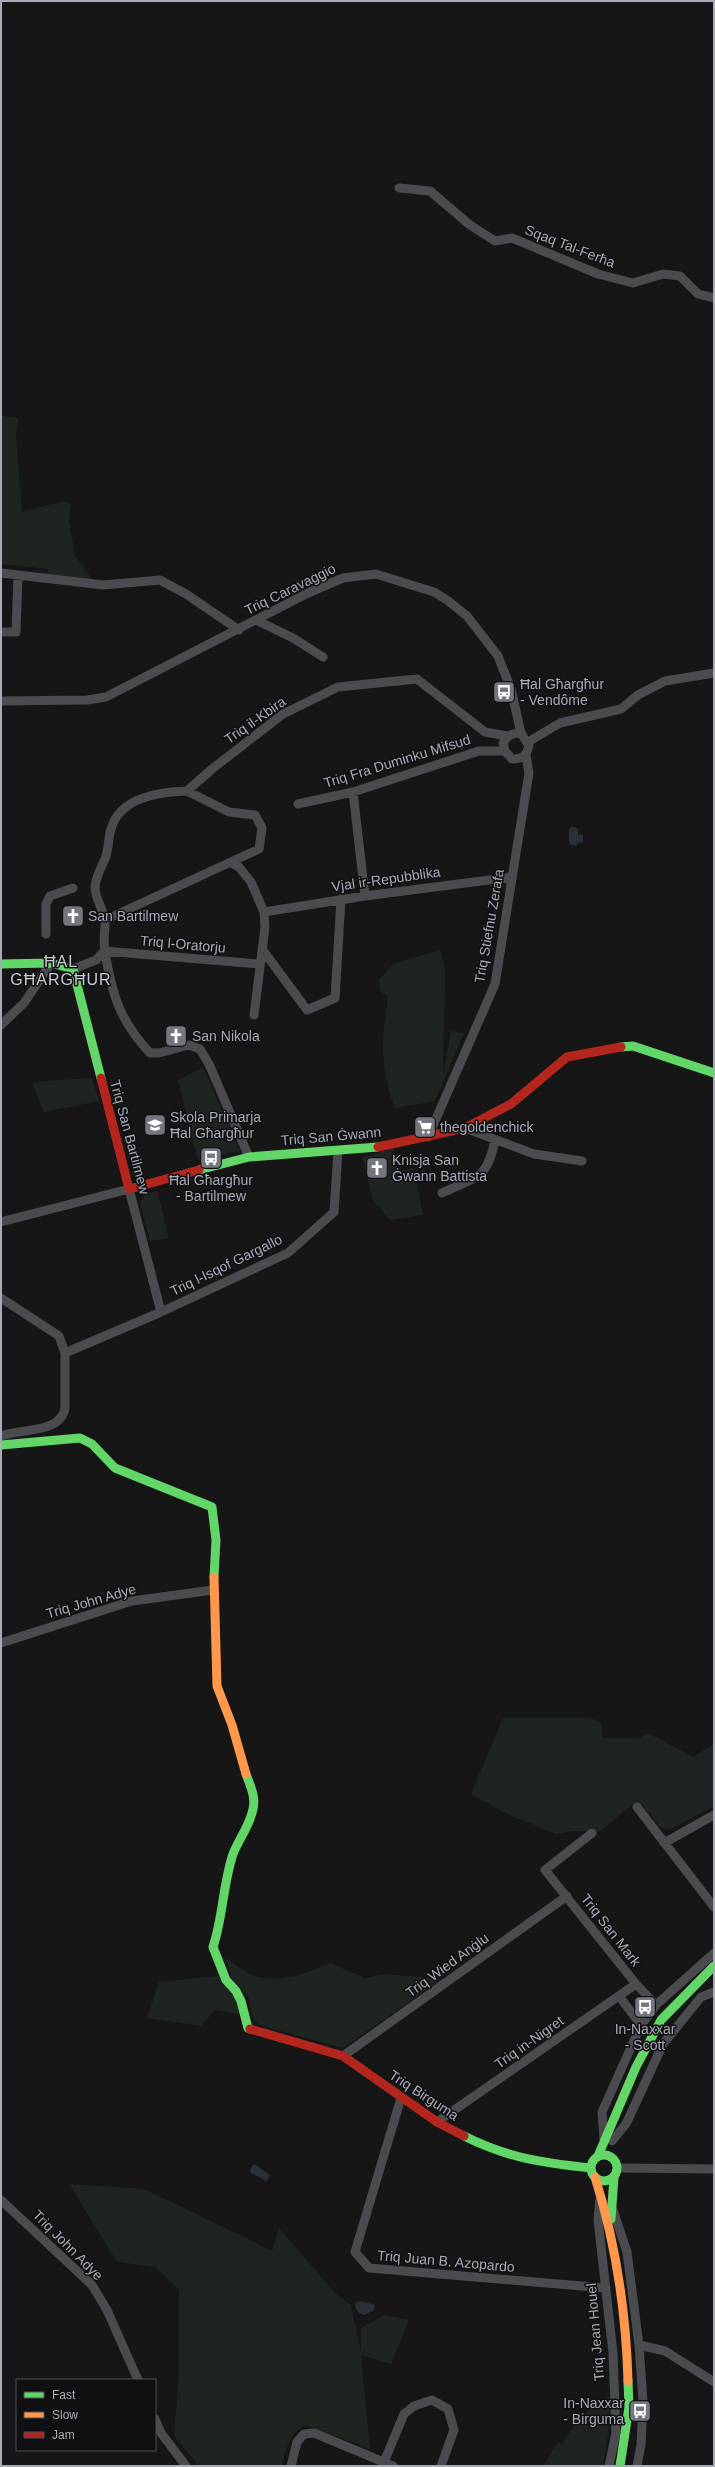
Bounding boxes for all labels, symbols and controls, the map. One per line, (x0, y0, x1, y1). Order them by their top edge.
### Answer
street label: Sqaq Tal-Ferħa (523, 221, 618, 271)
street label: Triq Caravaggio (242, 560, 338, 618)
place label: Ħal Għargħur - Vendôme (520, 676, 604, 708)
bus stop icon: Ħal Għargħur - Vendôme (491, 679, 517, 705)
street label: Triq il-Kbira (221, 693, 289, 747)
street label: Triq Fra Duminku Mifsud (322, 731, 472, 791)
street label: Vjal ir-Repubblika (331, 863, 442, 895)
street label: Triq Stiefnu Zerafa (471, 868, 507, 984)
church icon: San Bartilmew (60, 903, 86, 929)
place label: San Bartilmew (88, 908, 179, 924)
street label: Triq l-Oratorju (140, 932, 226, 956)
district label: ĦAL GĦARGĦUR (10, 953, 112, 988)
church icon: San Nikola (163, 1023, 189, 1049)
place label: San Nikola (192, 1028, 260, 1044)
street label: Triq San Bartilmew (107, 1078, 153, 1197)
place label: Skola Primarja Ħal Għargħur (170, 1109, 261, 1141)
school or university icon: Skola Primarja Ħal Għargħur (142, 1112, 168, 1138)
supermarket icon: thegoldenchick (412, 1114, 438, 1140)
place label: thegoldenchick (440, 1119, 534, 1135)
street label: Triq San Ġwann (280, 1123, 382, 1148)
bus stop icon: Ħal Għargħur - Bartilmew (198, 1145, 224, 1171)
place label: Knisja San Ġwann Battista (392, 1152, 487, 1184)
church icon: Knisja San Ġwann Battista (364, 1155, 390, 1181)
place label: Ħal Għargħur - Bartilmew (169, 1172, 253, 1204)
street label: Triq l-Isqof Gargallo (167, 1231, 285, 1299)
street label: Triq John Adye (44, 1580, 138, 1621)
street label: Triq San Mark (578, 1891, 645, 1970)
street label: Triq Wied Anġlu (403, 1930, 491, 2000)
bus stop icon: In-Naxxar - Scott (632, 1994, 658, 2020)
street label: Triq in-Nigret (491, 2012, 567, 2072)
place label: In-Naxxar - Scott (615, 2021, 676, 2053)
street label: Triq Birguma (386, 2067, 462, 2124)
street label: Triq John Adye (30, 2207, 107, 2284)
street label: Triq Juan B. Azopardo (377, 2247, 516, 2275)
street label: Triq Jean Houel (583, 2282, 607, 2382)
legend (16, 2379, 156, 2451)
text: Fast (52, 2388, 76, 2402)
place label: In-Naxxar - Birguma (563, 2395, 624, 2427)
bus stop icon: In-Naxxar - Birguma (627, 2398, 653, 2424)
text: Slow (52, 2408, 78, 2422)
text: Jam (52, 2428, 75, 2442)

